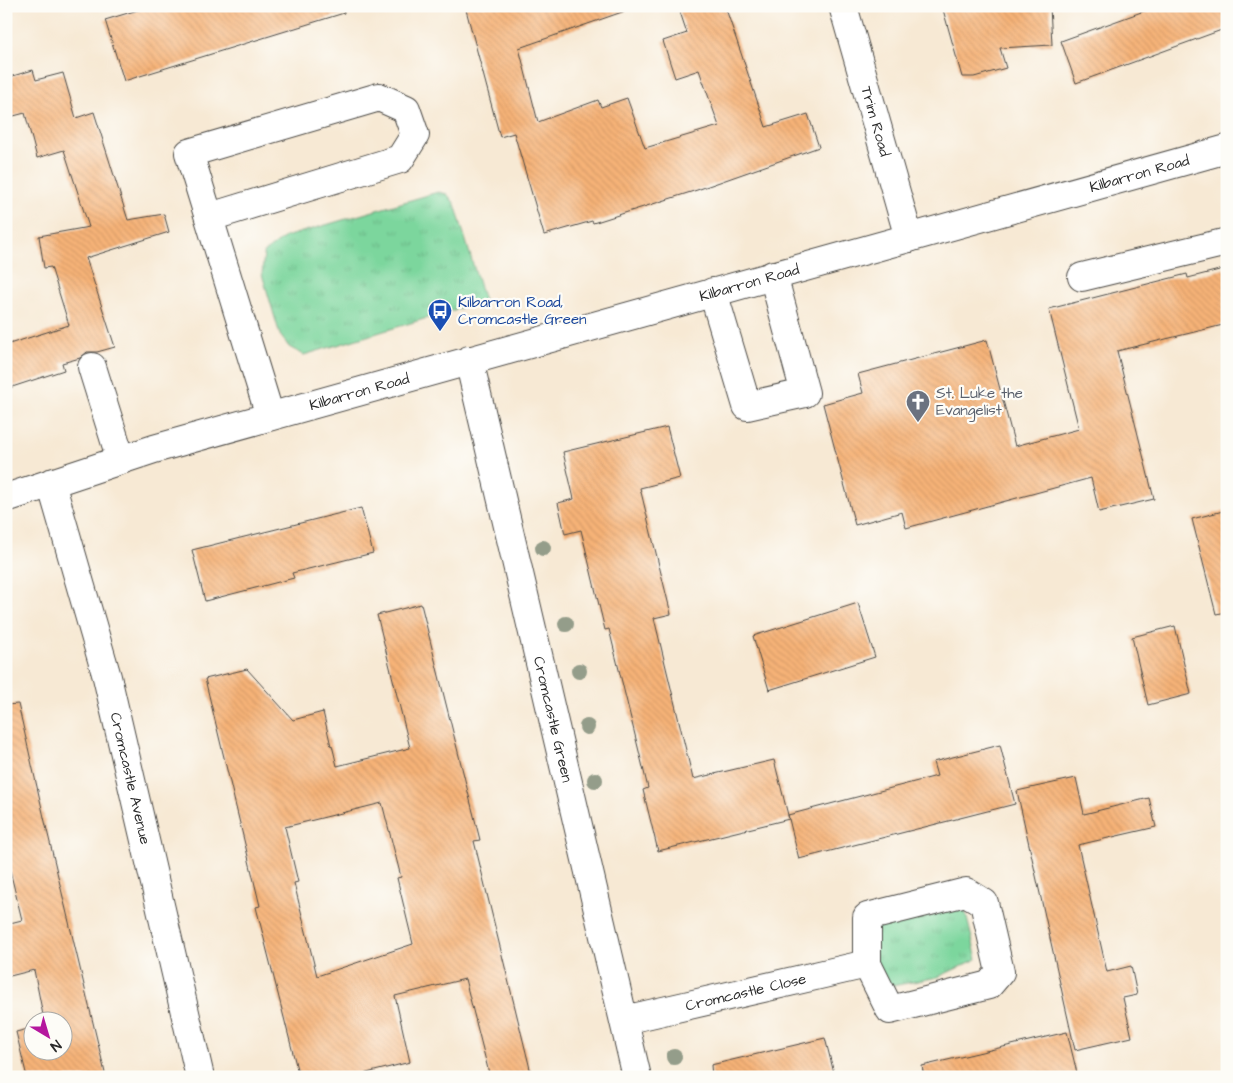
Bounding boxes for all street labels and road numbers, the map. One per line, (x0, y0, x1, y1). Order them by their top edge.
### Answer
street label: Trim Road (855, 84, 895, 159)
street label: Kilbarron Road (1087, 150, 1192, 198)
street label: Kilbarron Road (697, 259, 802, 307)
street label: Kilbarron Road (307, 368, 412, 416)
street label: Cromcastle Green (528, 654, 578, 785)
street label: Cromcastle Avenue (105, 710, 156, 847)
street label: Cromcastle Close (683, 968, 808, 1016)

